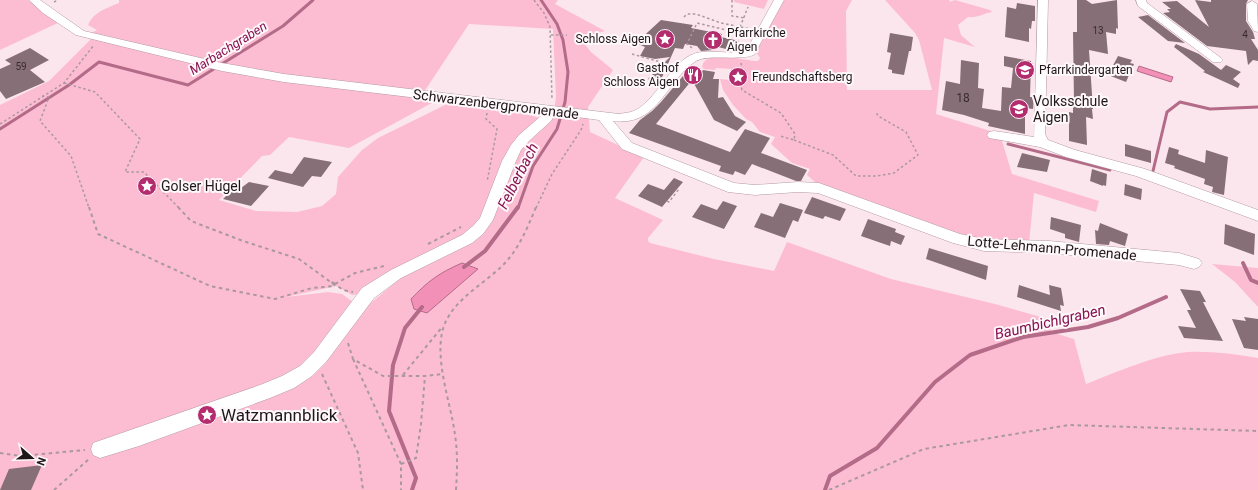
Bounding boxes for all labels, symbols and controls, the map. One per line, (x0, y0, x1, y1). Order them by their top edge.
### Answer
water label: Marbachgraben (187, 18, 269, 78)
house number: 13 (1092, 25, 1104, 36)
place label: Pfarrkirche Aigen (727, 26, 786, 54)
place icon: Schloss Aigen (654, 28, 676, 50)
church icon: Pfarrkirche Aigen (702, 29, 724, 51)
house number: 4 (1242, 29, 1248, 40)
place label: Schloss Aigen (575, 32, 651, 46)
school or university icon: Pfarrkindergarten (1014, 59, 1036, 81)
house number: 59 (15, 61, 27, 72)
place label: Gasthof Schloss Aigen (603, 61, 680, 89)
place label: Pfarrkindergarten (1039, 63, 1133, 77)
restaurant icon: Gasthof Schloss Aigen (682, 64, 704, 86)
place icon: Freundschaftsberg (727, 66, 749, 88)
place label: Freundschaftsberg (752, 70, 853, 84)
street label: Schwarzenbergpromenade (412, 86, 580, 122)
house number: 18 (956, 91, 970, 105)
place label: Volksschule Aigen (1033, 93, 1108, 125)
school or university icon: Volksschule Aigen (1008, 98, 1030, 120)
water label: Felberbach (494, 140, 542, 212)
place icon: Golser Hügel (136, 175, 158, 197)
place label: Golser Hügel (161, 178, 241, 194)
street label: Lotte-Lehmann-Promenade (967, 233, 1137, 263)
water label: Baumbichlgraben (993, 300, 1107, 344)
place icon: Watzmannblick (196, 404, 218, 426)
place label: Watzmannblick (221, 405, 338, 425)
north arrow (12, 438, 52, 478)
text: N (33, 455, 48, 467)

